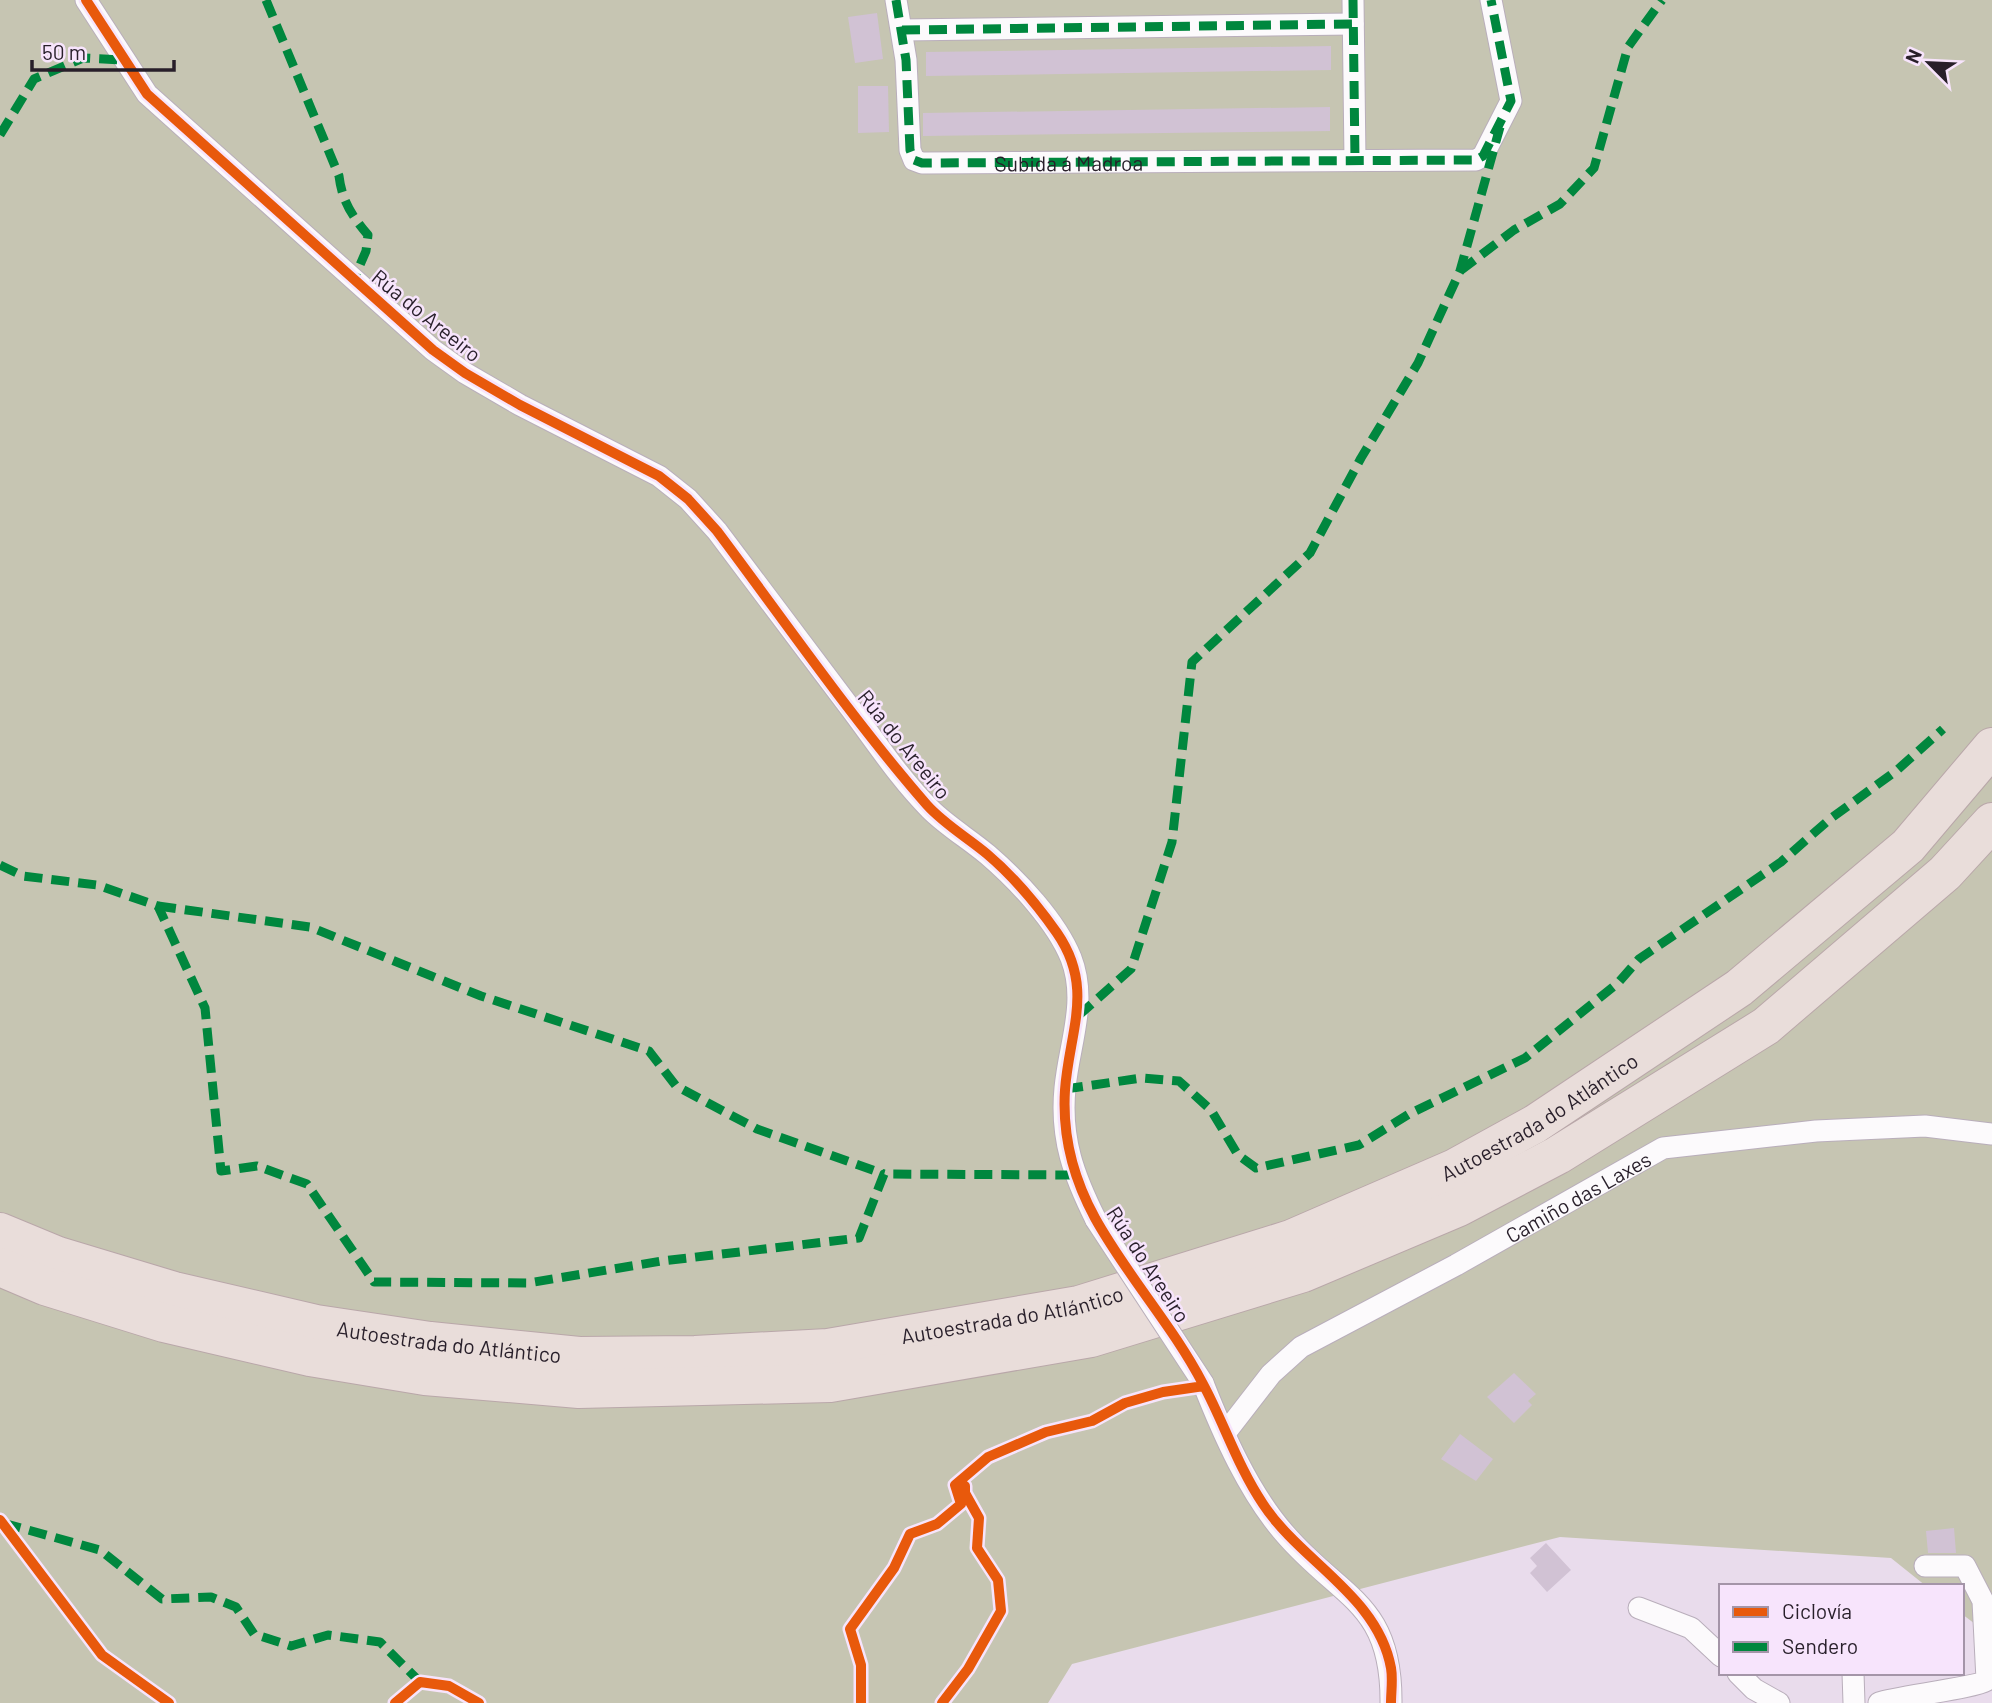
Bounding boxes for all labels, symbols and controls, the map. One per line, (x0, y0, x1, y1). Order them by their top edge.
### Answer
scale bar (32, 28, 173, 72)
north arrow (1894, 28, 1964, 98)
text: 50 m (42, 39, 86, 64)
text: N (1900, 45, 1926, 66)
street label: Subida á Madroa (994, 149, 1143, 175)
street label: Rúa do Areeiro (367, 263, 487, 367)
street label: Rúa do Areeiro (853, 684, 957, 804)
street label: Autoestrada do Atlántico (1437, 1047, 1642, 1185)
street label: Camiño das Laxes (1501, 1145, 1655, 1247)
street label: Rúa do Areeiro (1102, 1201, 1196, 1327)
street label: Autoestrada do Atlántico (899, 1280, 1126, 1348)
street label: Autoestrada do Atlántico (335, 1315, 563, 1367)
legend (1719, 1584, 1964, 1675)
text: Ciclovía (1782, 1598, 1852, 1623)
text: Sendero (1782, 1633, 1858, 1658)

